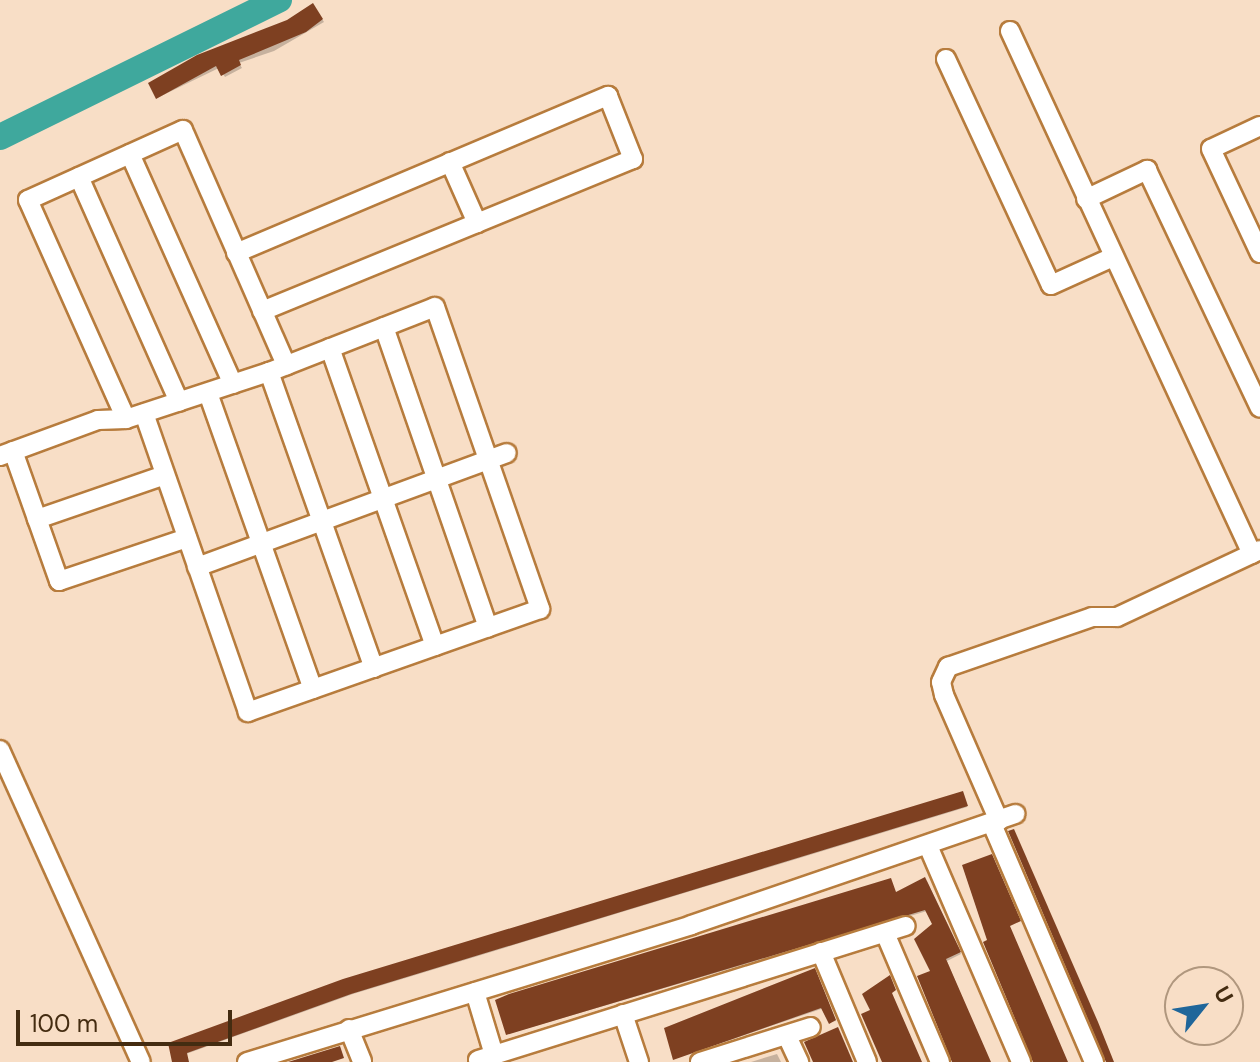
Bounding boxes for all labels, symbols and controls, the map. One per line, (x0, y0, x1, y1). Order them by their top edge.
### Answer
north arrow (1164, 966, 1244, 1046)
text: U (1207, 981, 1240, 1009)
scale bar (20, 994, 236, 1044)
text: 100 m (30, 1008, 98, 1039)

